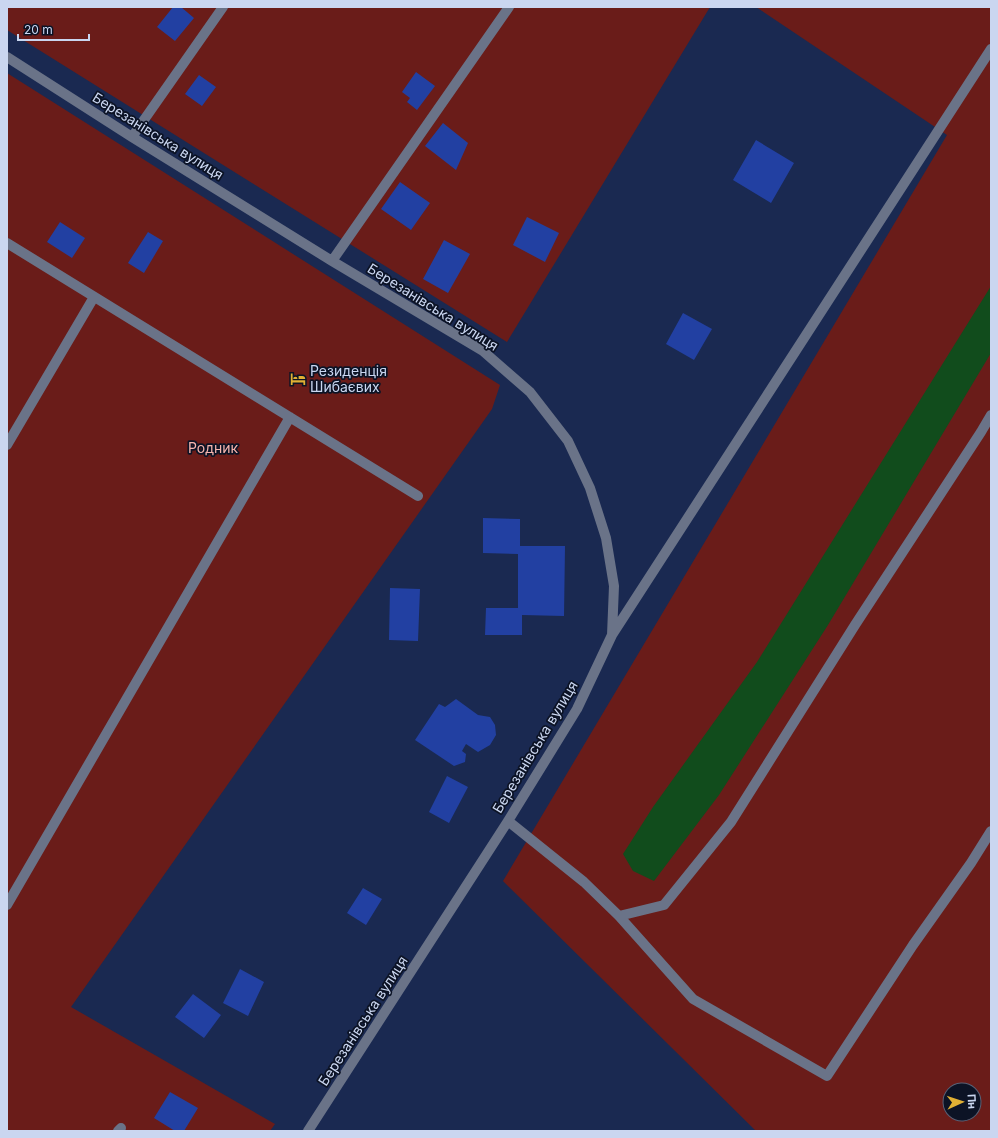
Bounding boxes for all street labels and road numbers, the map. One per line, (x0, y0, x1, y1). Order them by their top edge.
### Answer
street label: Березанівська вулиця (90, 88, 227, 183)
street label: Березанівська вулиця (365, 259, 502, 354)
street label: Березанівська вулиця (488, 678, 581, 816)
street label: Березанівська вулиця (314, 953, 411, 1089)

